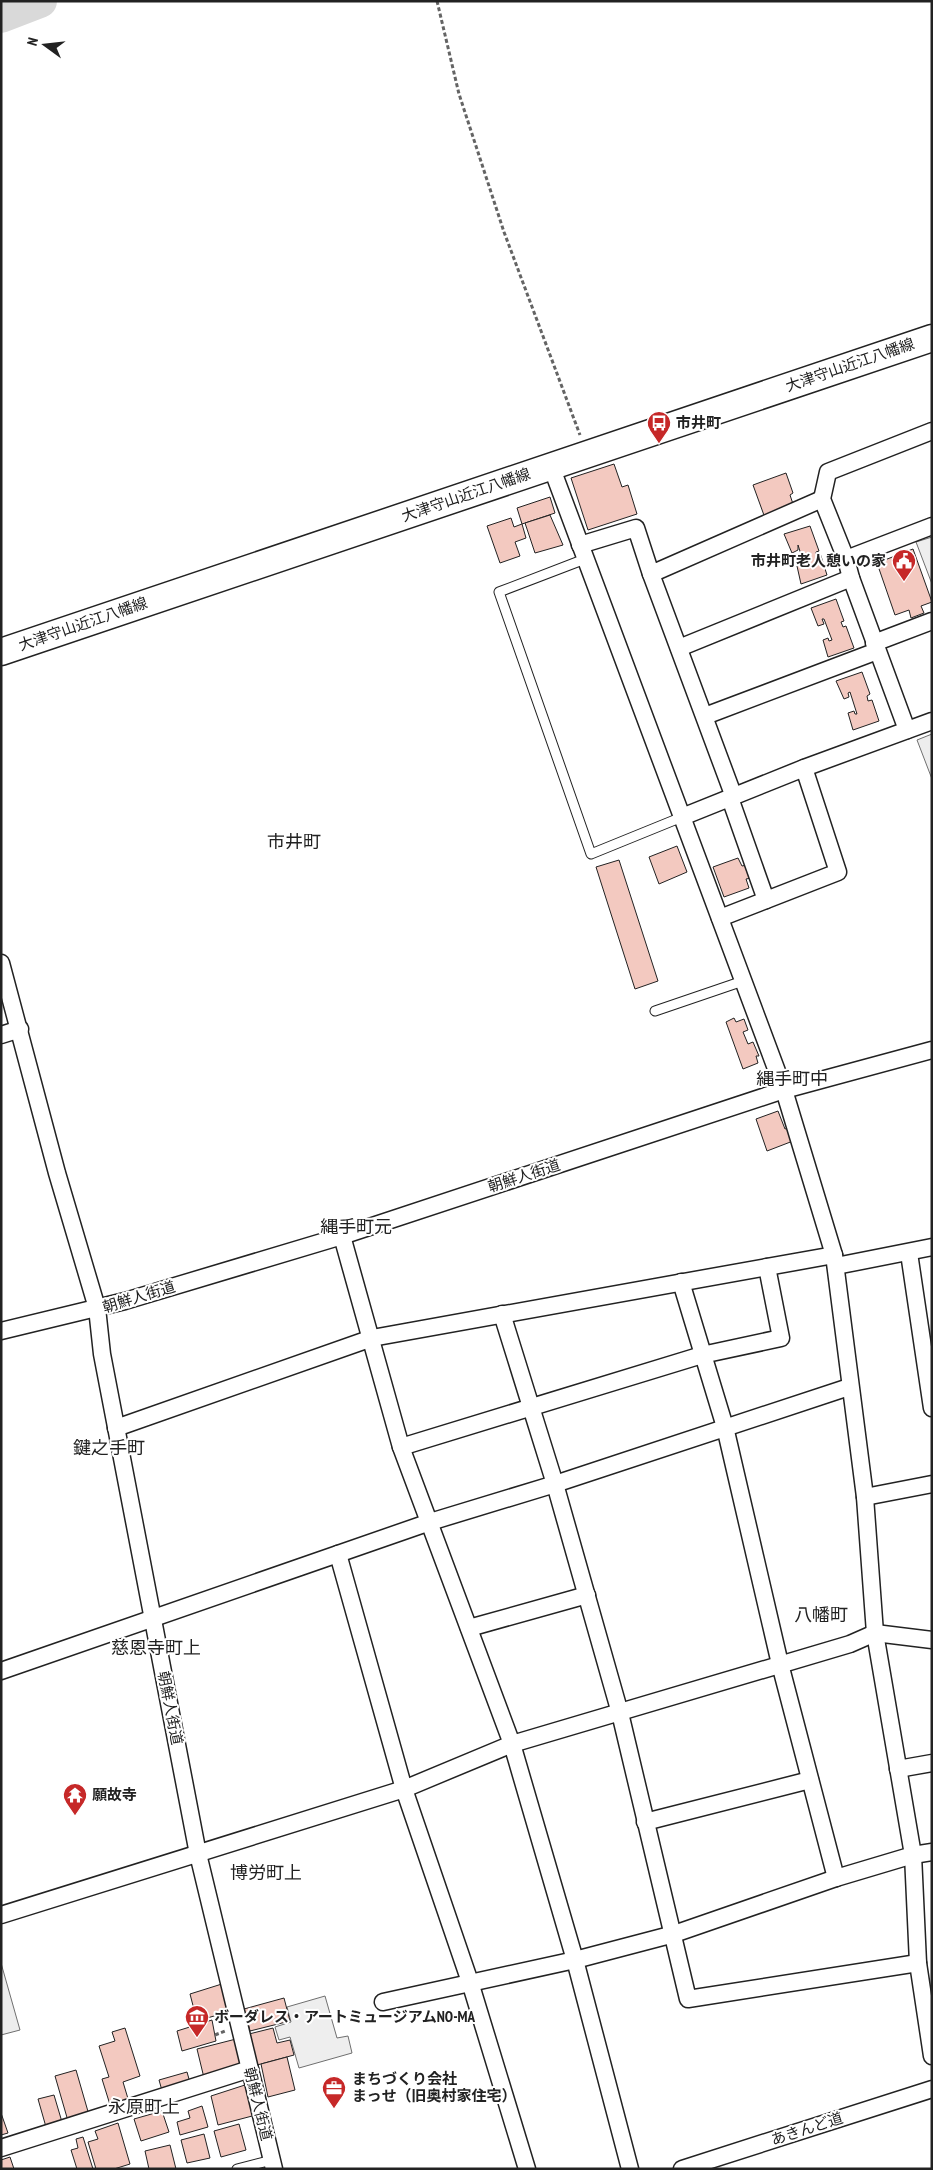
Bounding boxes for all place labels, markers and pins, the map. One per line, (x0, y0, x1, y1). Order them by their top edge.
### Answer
bus stop icon: 市井町 (646, 410, 672, 444)
place label: 市井町 (676, 413, 721, 432)
public building icon: 市井町老人憩いの家 (891, 548, 917, 582)
place label: 市井町老人憩いの家 (751, 551, 886, 570)
temple icon: 願故寺 (62, 1782, 88, 1816)
place label: 願故寺 (92, 1785, 137, 1804)
museum icon: ボーダレス・アートミュージアムNO-MA (184, 2004, 210, 2038)
place label: ボーダレス・アートミュージアムNO-MA (214, 2007, 476, 2026)
place label: まちづくり会社 まっせ（旧奥村家住宅） (352, 2069, 516, 2105)
office icon: まちづくり会社 まっせ（旧奥村家住宅） (321, 2075, 347, 2109)

